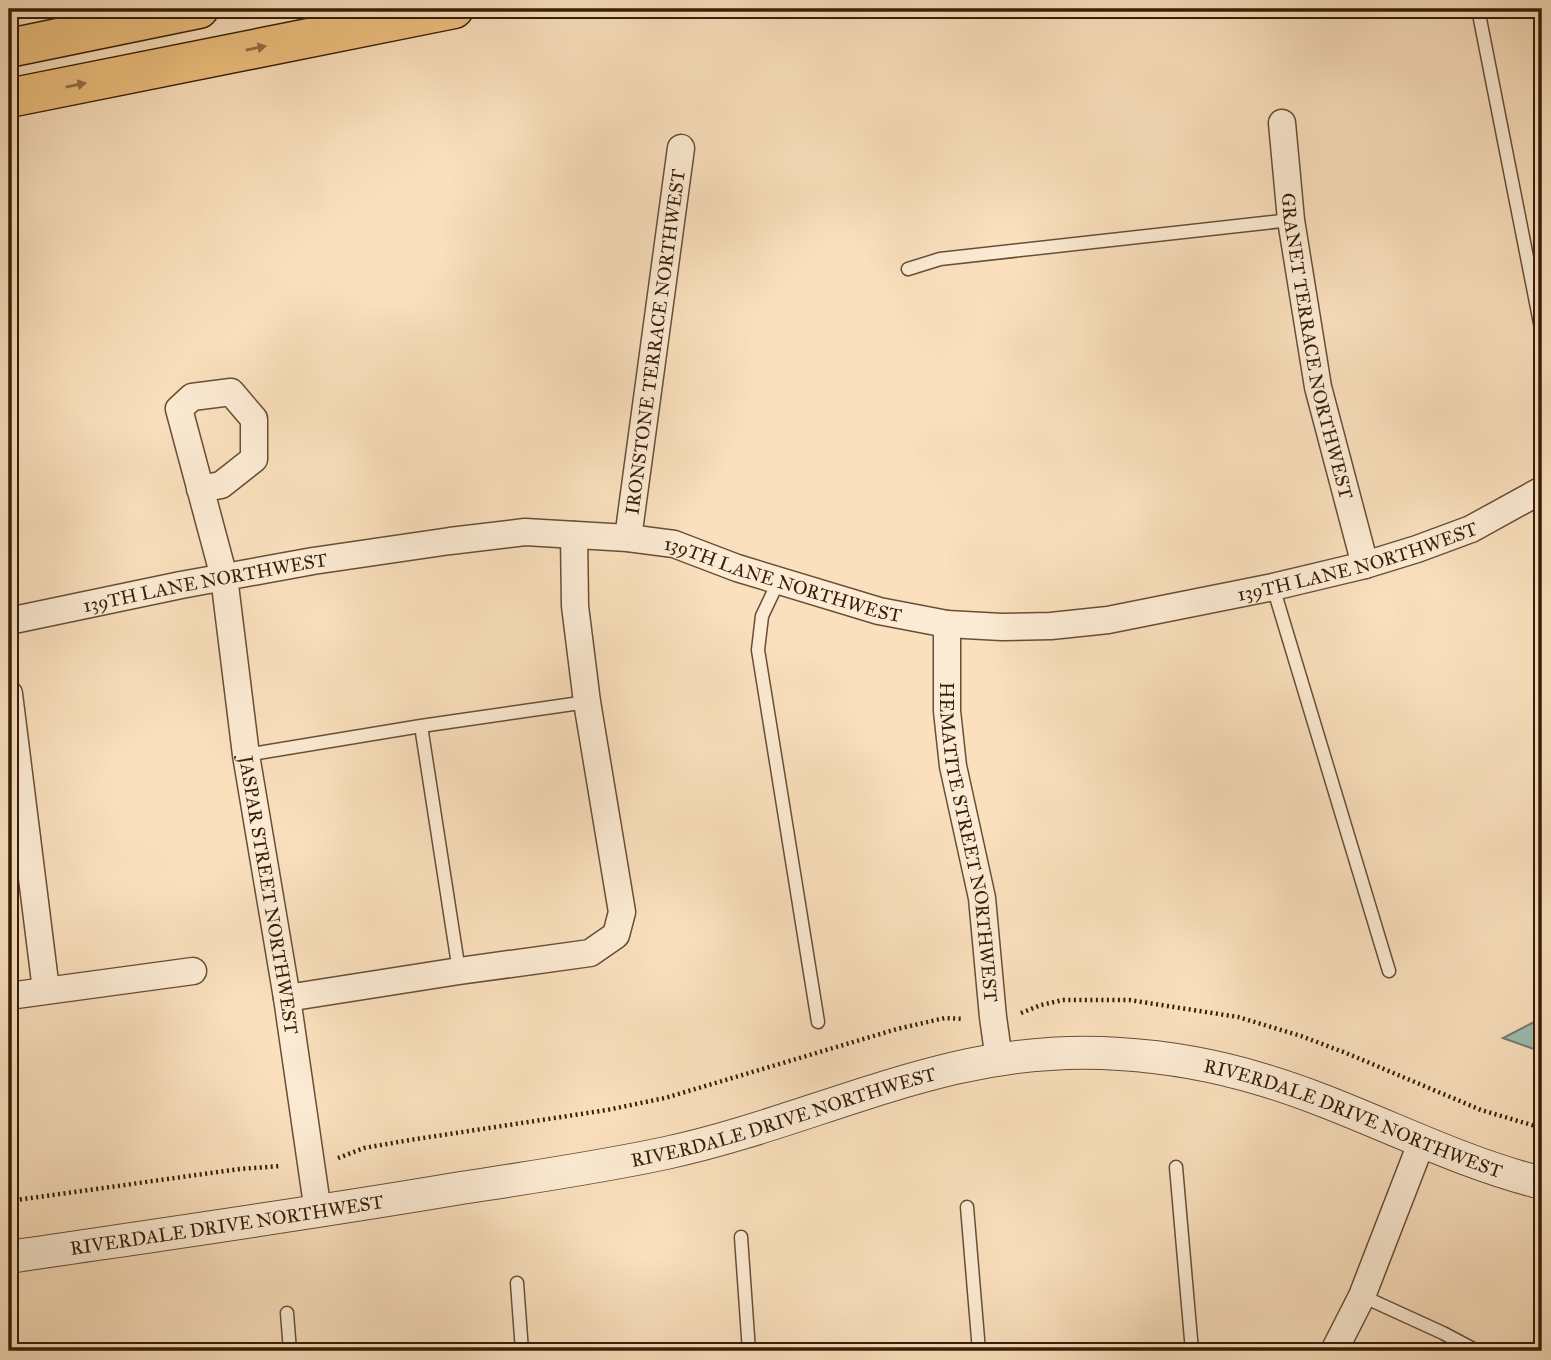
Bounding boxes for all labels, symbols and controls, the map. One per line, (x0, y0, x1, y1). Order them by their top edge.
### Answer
one-way arrow (245, 43, 267, 54)
one-way arrow (65, 79, 87, 90)
street label: IRONSTONE TERRACE NORTHWEST (620, 168, 690, 516)
street label: GRANET TERRACE NORTHWEST (1277, 192, 1358, 502)
street label: 139TH LANE NORTHWEST (1235, 517, 1480, 606)
street label: 139TH LANE NORTHWEST (663, 532, 904, 627)
street label: 139TH LANE NORTHWEST (81, 548, 329, 617)
street label: HEMATITE STREET NORTHWEST (935, 682, 1003, 1003)
street label: JASPAR STREET NORTHWEST (233, 752, 303, 1036)
street label: RIVERDALE DRIVE NORTHWEST (1202, 1054, 1505, 1183)
street label: RIVERDALE DRIVE NORTHWEST (629, 1062, 938, 1172)
street label: RIVERDALE DRIVE NORTHWEST (68, 1190, 385, 1260)

